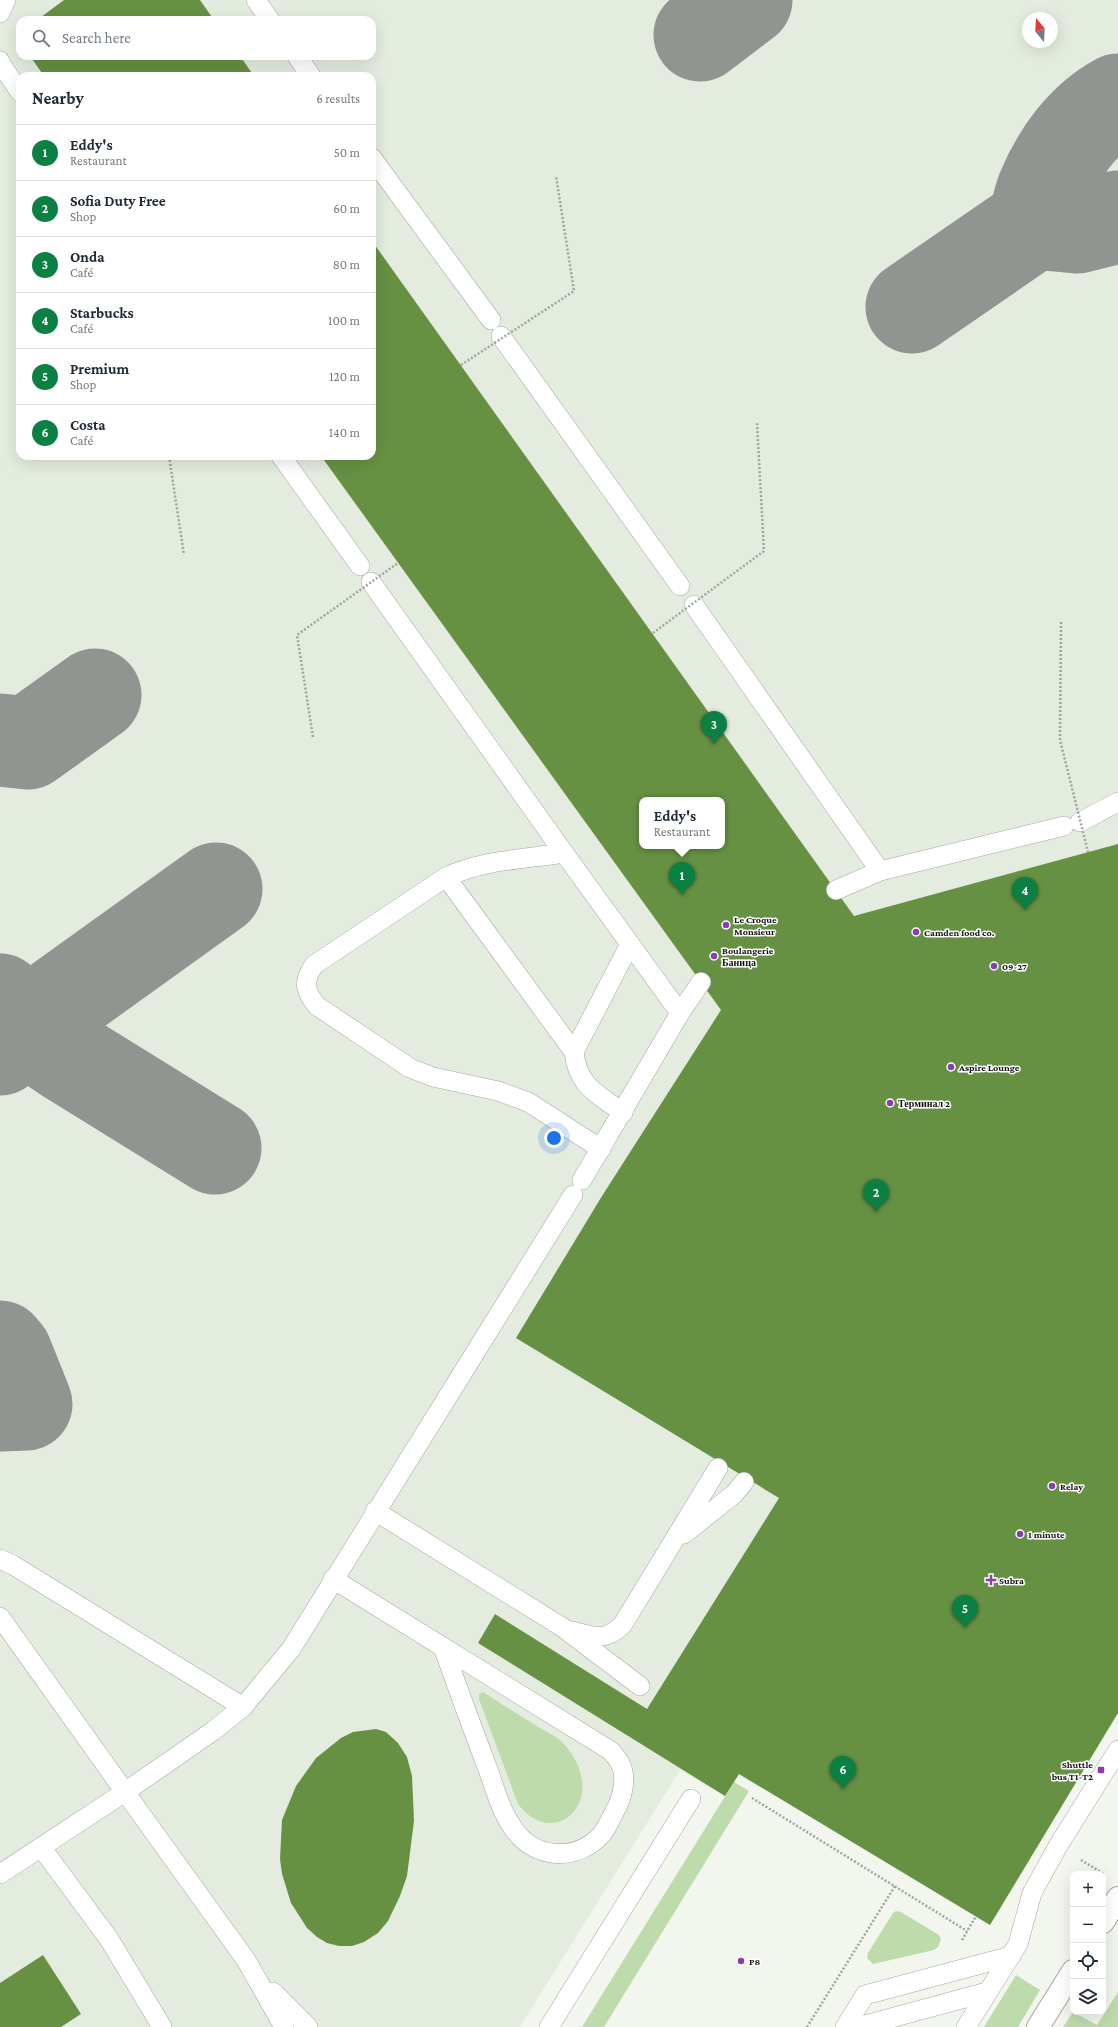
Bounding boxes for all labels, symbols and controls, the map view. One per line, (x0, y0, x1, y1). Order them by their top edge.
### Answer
north arrow (1022, 12, 1058, 48)
search box (16, 16, 376, 60)
icon: search (30, 27, 52, 49)
text: Search here (62, 30, 131, 46)
text: Nearby (32, 89, 84, 108)
text: 6 results (316, 91, 360, 106)
text: Eddy's (70, 137, 113, 153)
text: 1 (43, 145, 47, 160)
text: 50 m (334, 145, 360, 160)
text: Restaurant (70, 153, 127, 168)
text: Sofia Duty Free (70, 193, 166, 209)
text: 2 (42, 201, 48, 216)
text: 60 m (333, 201, 360, 216)
text: Shop (70, 209, 96, 224)
text: Onda (70, 249, 104, 265)
text: 3 (42, 257, 48, 272)
text: 80 m (333, 257, 360, 272)
text: Café (70, 265, 93, 280)
text: Starbucks (70, 305, 134, 321)
text: 4 (41, 313, 49, 328)
text: 100 m (328, 313, 360, 328)
text: Café (70, 321, 93, 336)
text: Premium (70, 361, 129, 377)
text: 5 (42, 369, 48, 384)
text: 120 m (329, 369, 360, 384)
text: Shop (70, 377, 96, 392)
text: Costa (70, 417, 106, 433)
text: 6 (41, 425, 49, 440)
text: 140 m (329, 425, 360, 440)
text: Café (70, 433, 93, 448)
pin: 3 (701, 711, 727, 744)
popup (639, 797, 725, 849)
text: Eddy's (654, 808, 696, 824)
text: Restaurant (654, 824, 710, 839)
pin: 1 (669, 862, 695, 895)
pin: 4 (1012, 877, 1038, 910)
place label: Le Croque Monsieur (734, 914, 777, 937)
marker: Le Croque Monsieur (721, 920, 731, 930)
marker: Camden food co. (911, 927, 921, 937)
place label: Camden food co. (924, 927, 995, 938)
place label: Boulangerie Баница (722, 945, 774, 968)
marker: Boulangerie Баница (709, 951, 719, 961)
marker: 09-27 (989, 961, 999, 971)
place label: 09-27 (1002, 961, 1027, 972)
marker: Aspire Lounge (946, 1062, 956, 1072)
place label: Aspire Lounge (958, 1062, 1020, 1073)
marker: Терминал 2 (885, 1098, 895, 1108)
place label: Терминал 2 (898, 1098, 950, 1109)
your location (544, 1128, 564, 1148)
pin: 2 (863, 1179, 889, 1212)
marker: Relay (1047, 1481, 1057, 1491)
place label: Relay (1060, 1481, 1083, 1492)
marker: 1 minute (1015, 1529, 1025, 1539)
place label: 1 minute (1028, 1529, 1065, 1540)
marker: Subra (986, 1575, 996, 1585)
place label: Subra (999, 1575, 1024, 1586)
pin: 5 (952, 1595, 978, 1628)
pin: 6 (830, 1756, 856, 1789)
place label: Shuttle bus T1-T2 (1051, 1759, 1093, 1782)
marker: Shuttle bus T1-T2 (1096, 1765, 1106, 1775)
map controls (1070, 1871, 1106, 2015)
button: + (1070, 1871, 1106, 1907)
button: − (1070, 1907, 1106, 1943)
button: locate (1070, 1943, 1106, 1979)
marker: P8 (736, 1956, 746, 1966)
place label: P8 (749, 1956, 761, 1967)
button: layers (1070, 1979, 1106, 2015)

